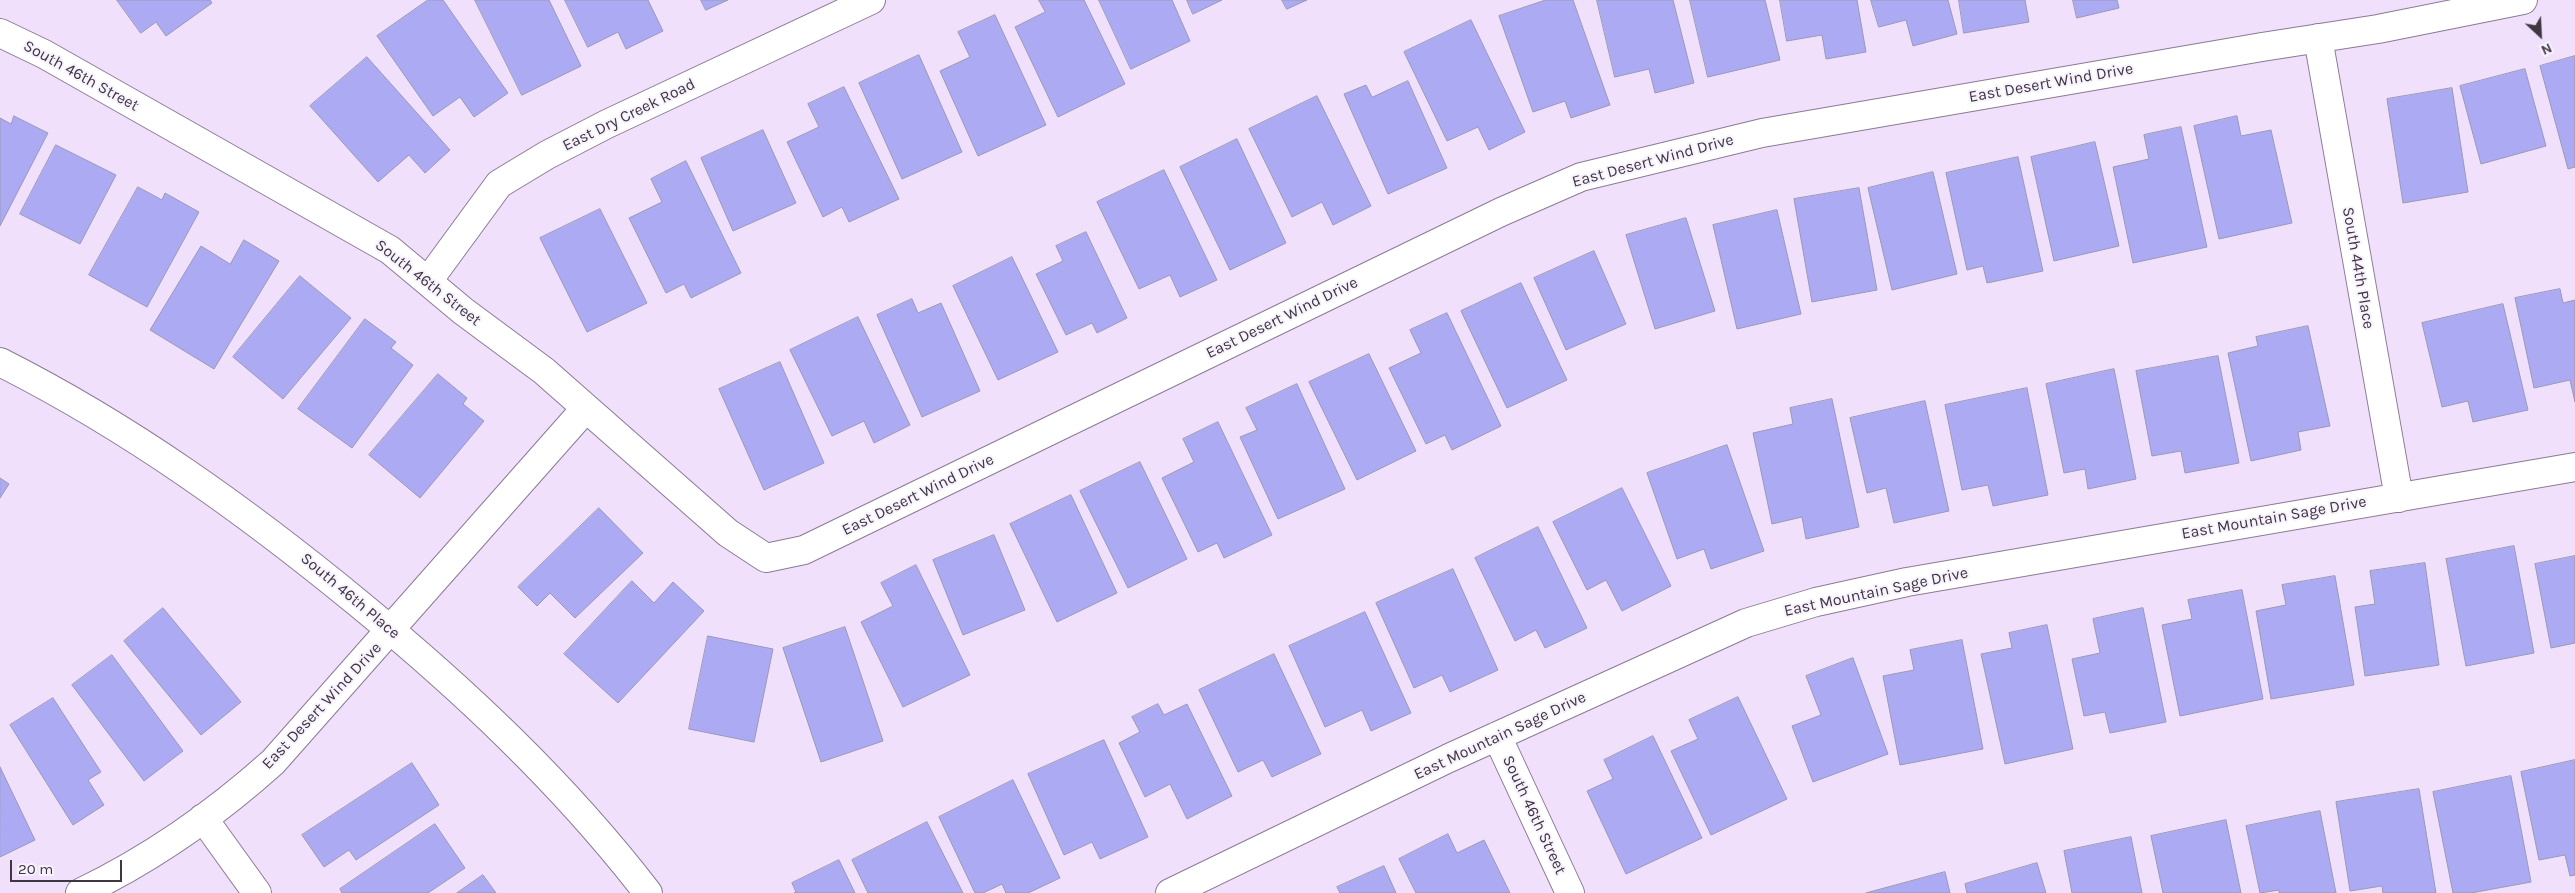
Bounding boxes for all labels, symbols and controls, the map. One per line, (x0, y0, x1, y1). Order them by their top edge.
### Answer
north arrow (2515, 10, 2565, 60)
street label: South 46th Street (20, 36, 142, 116)
text: N (2538, 39, 2555, 59)
street label: East Desert Wind Drive (1967, 59, 2135, 107)
street label: East Dry Creek Road (559, 75, 699, 155)
street label: East Desert Wind Drive (1570, 130, 1736, 192)
street label: South 44th Place (2338, 206, 2378, 330)
street label: South 46th Street (371, 236, 485, 330)
street label: East Desert Wind Drive (1203, 273, 1361, 363)
street label: East Desert Wind Drive (839, 450, 997, 540)
street label: East Mountain Sage Drive (2180, 492, 2368, 544)
street label: South 46th Place (296, 549, 404, 643)
street label: East Mountain Sage Drive (1782, 563, 1970, 621)
street label: East Desert Wind Drive (258, 639, 386, 773)
street label: East Mountain Sage Drive (1411, 688, 1589, 784)
street label: South 46th Street (1498, 752, 1570, 878)
scale bar (12, 850, 125, 882)
text: 20 m (18, 860, 53, 878)

